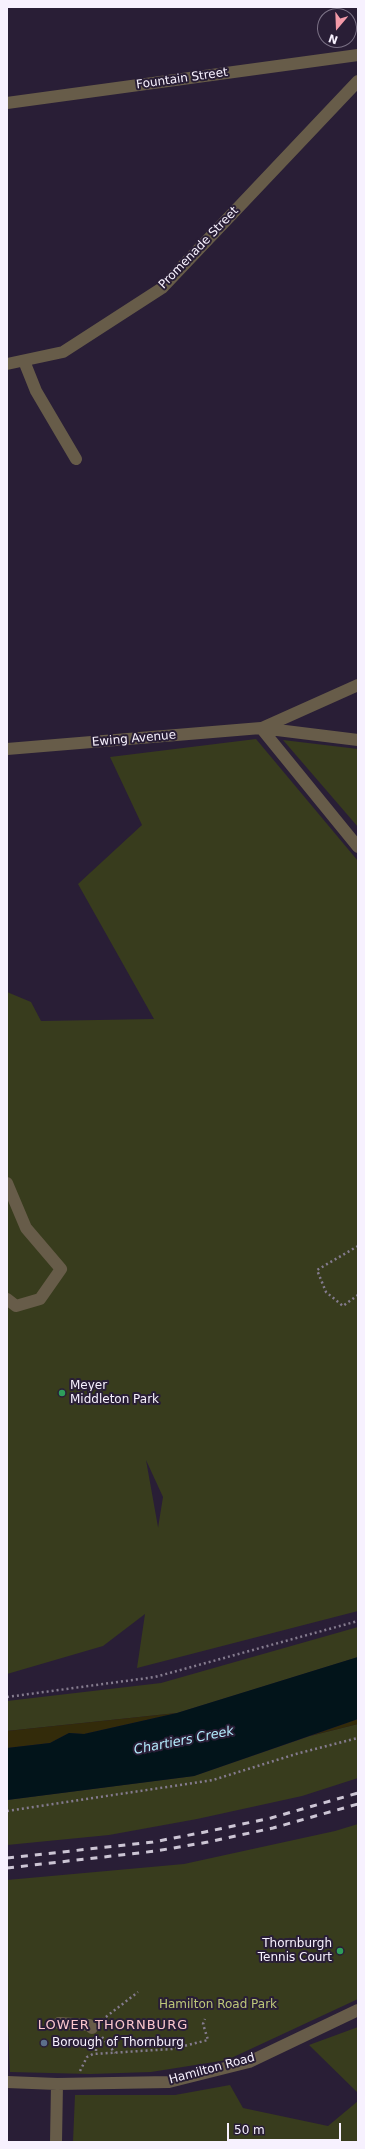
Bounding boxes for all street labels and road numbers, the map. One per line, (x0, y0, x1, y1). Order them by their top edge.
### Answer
street label: Fountain Street (135, 65, 229, 93)
street label: Promenade Street (156, 204, 242, 292)
street label: Ewing Avenue (91, 728, 177, 750)
street label: Hamilton Road (167, 2051, 257, 2087)

